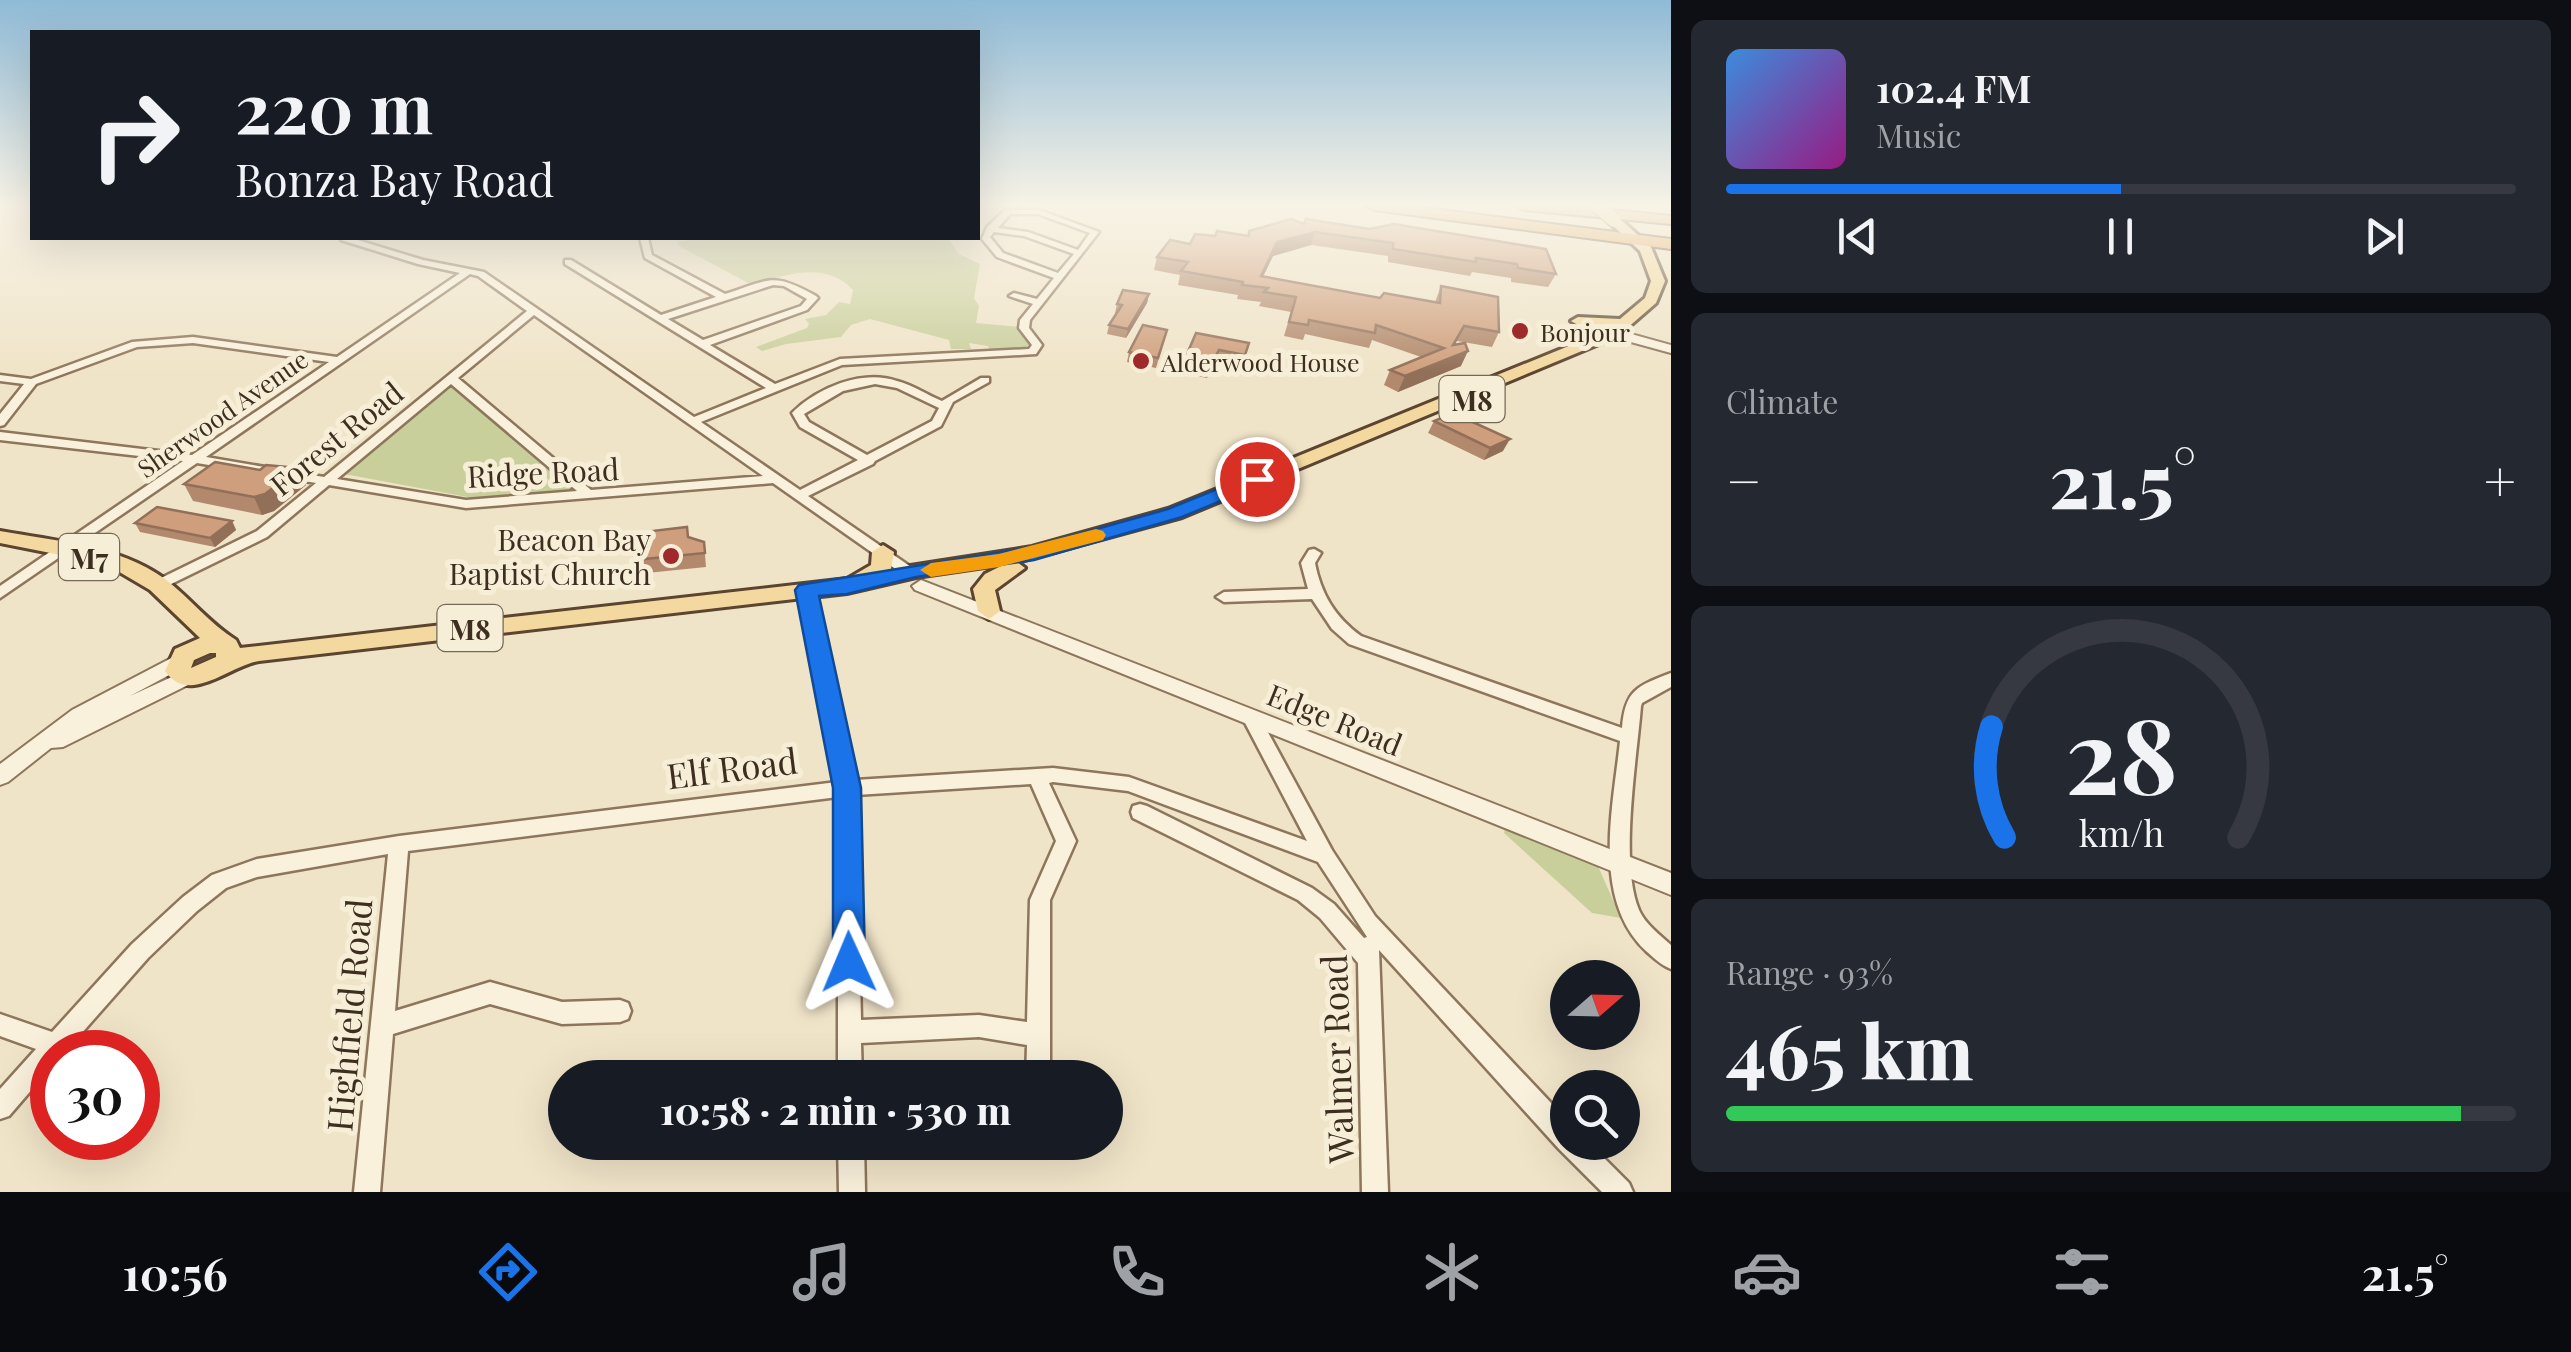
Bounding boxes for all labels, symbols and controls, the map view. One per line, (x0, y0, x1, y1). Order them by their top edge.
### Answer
text: 220 m (235, 58, 433, 152)
text: 102.4 FM (1876, 62, 2031, 113)
icon: right (70, 70, 200, 200)
text: Music (1876, 113, 1961, 156)
text: Bonza Bay Road (235, 148, 554, 208)
icon: previous (1830, 209, 1885, 264)
icon: pause (2093, 209, 2148, 264)
icon: next (2357, 209, 2412, 264)
place label: Bonjour (1540, 315, 1630, 348)
marker: Bonjour (1509, 320, 1531, 342)
street label: Sherwood Avenue (130, 342, 314, 484)
place label: Alderwood House (1160, 345, 1360, 378)
marker: Alderwood House (1130, 350, 1152, 372)
street label: Forest Road (261, 372, 411, 504)
road number: M8 (1440, 376, 1504, 422)
text: Climate (1726, 379, 1838, 422)
text: 21.5° (2049, 428, 2196, 528)
pin (1215, 437, 1300, 522)
text: − (1726, 442, 1762, 516)
text: + (2484, 442, 2516, 516)
street label: Ridge Road (466, 448, 620, 496)
icon: arrive (1230, 452, 1285, 507)
place label: Beacon Bay Baptist Church (449, 519, 651, 593)
road number: M7 (59, 534, 119, 580)
marker: Beacon Bay Baptist Church (660, 545, 682, 567)
road number: M8 (438, 605, 502, 651)
street label: Edge Road (1262, 674, 1408, 764)
text: 28 (2065, 682, 2177, 821)
street label: Elf Road (664, 736, 800, 798)
text: km/h (2078, 808, 2164, 856)
street label: Highfield Road (314, 897, 382, 1133)
position arrow (797, 910, 901, 1014)
text: Range · 93% (1726, 950, 1893, 993)
street label: Walmer Road (1309, 954, 1363, 1165)
north arrow (1550, 960, 1640, 1050)
map controls (1550, 960, 1640, 1160)
text: 465 km (1726, 999, 1974, 1099)
speed limit sign: 30 (30, 1030, 160, 1160)
button: search (1550, 1070, 1640, 1160)
text: 10:58 · 2 min · 530 m (660, 1084, 1011, 1135)
icon: directions (473, 1237, 543, 1307)
icon: music (787, 1237, 857, 1307)
icon: phone (1102, 1237, 1172, 1307)
icon: climate (1417, 1237, 1487, 1307)
icon: car (1732, 1237, 1802, 1307)
icon: filters (2047, 1237, 2117, 1307)
text: 10:56 (122, 1242, 228, 1302)
text: 21.5° (2362, 1242, 2449, 1302)

